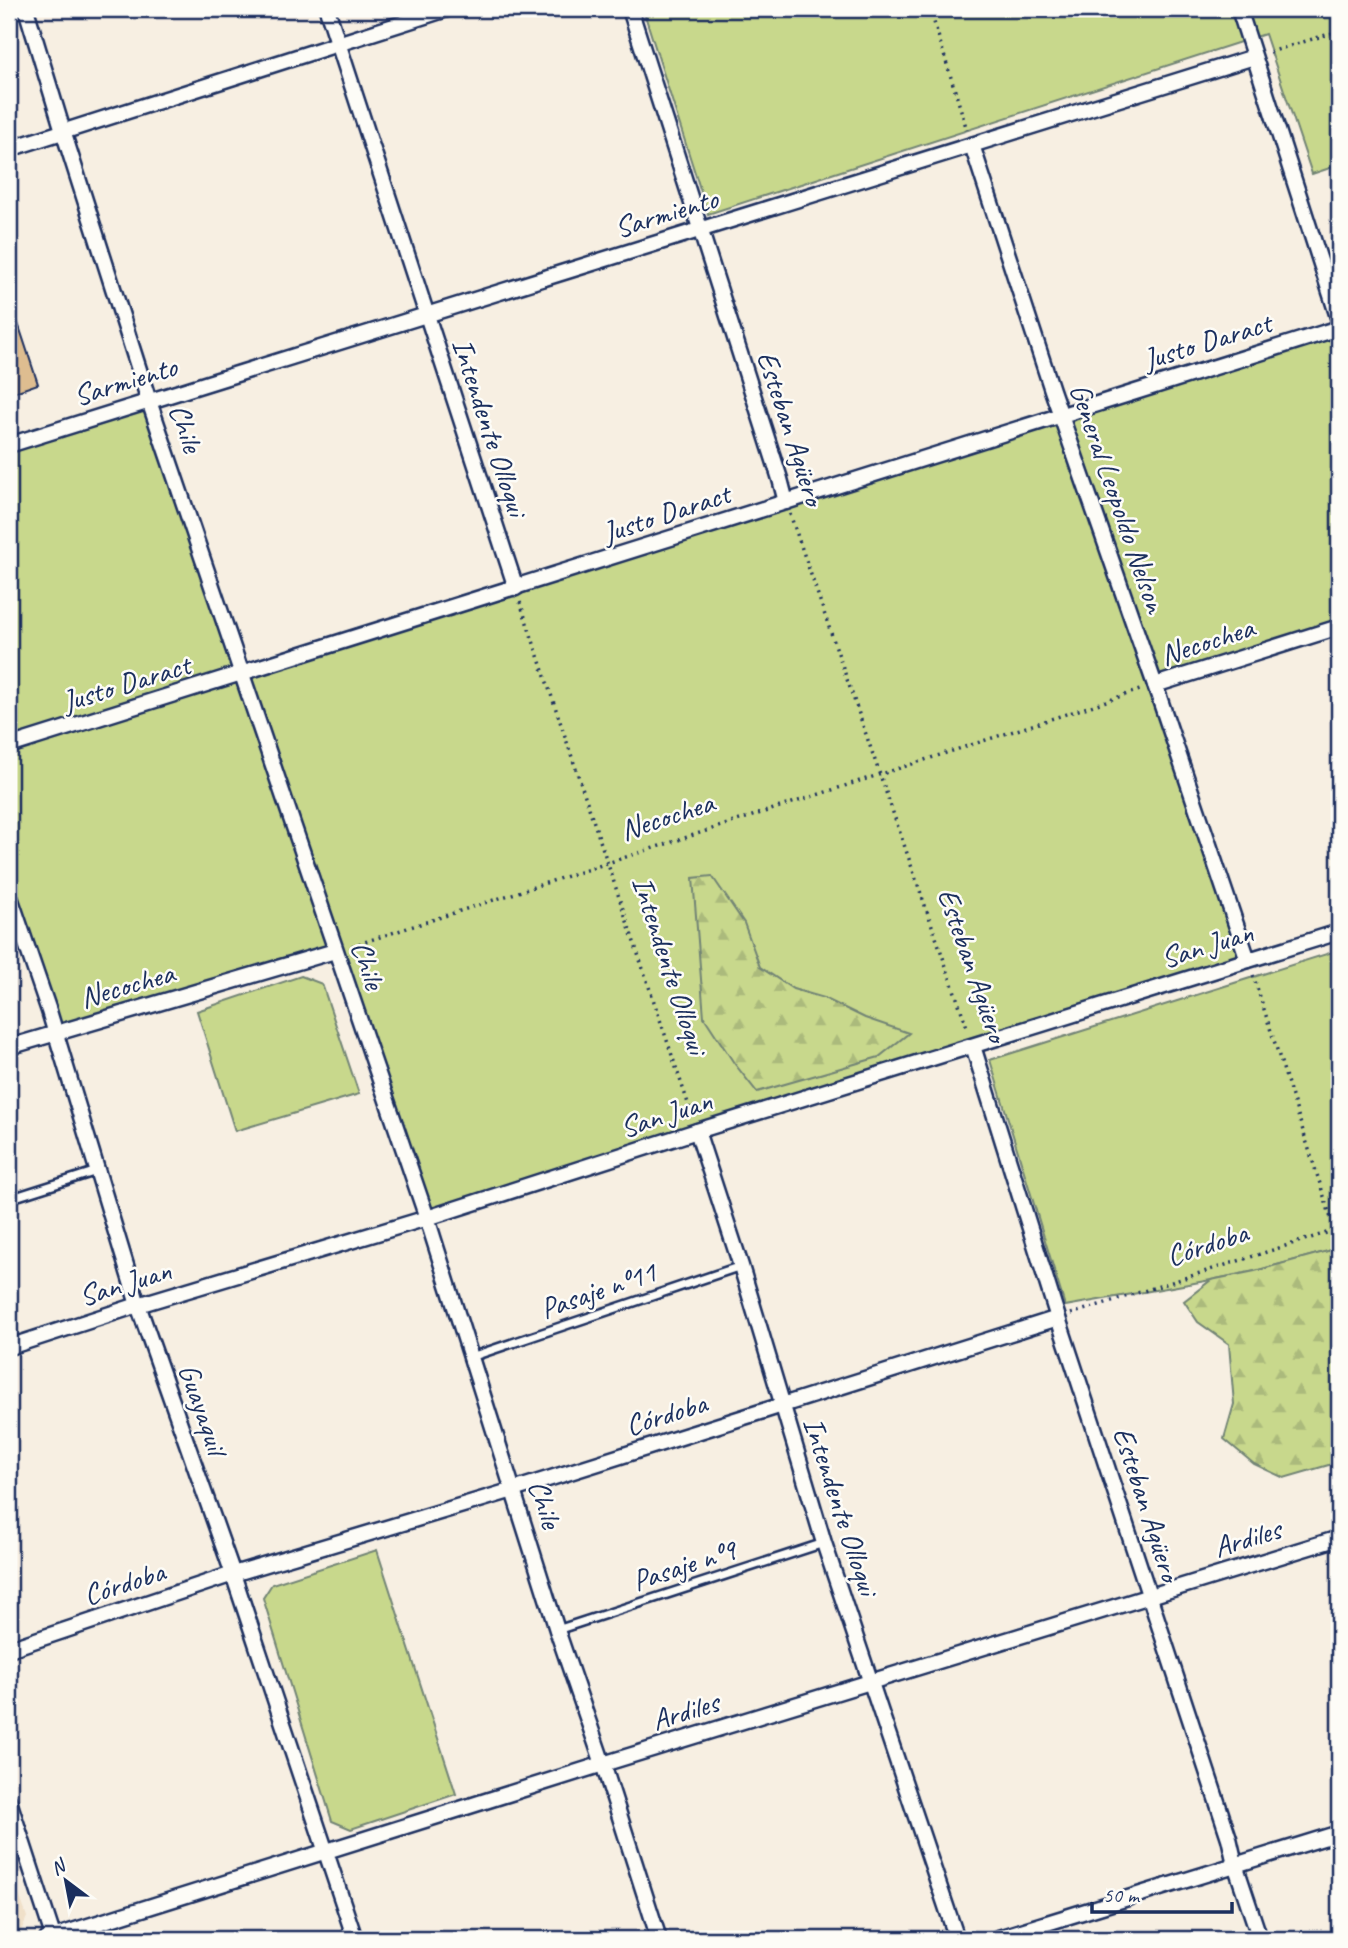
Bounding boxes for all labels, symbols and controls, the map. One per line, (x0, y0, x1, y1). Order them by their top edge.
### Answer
street label: Sarmiento (610, 179, 724, 247)
street label: Justo Daract (1136, 303, 1279, 379)
street label: Intendente Olloqui (443, 333, 538, 524)
street label: Esteban Agüero (748, 346, 835, 513)
street label: Sarmiento (69, 347, 183, 415)
street label: General Leopoldo Nelson (1061, 378, 1176, 619)
street label: Chile (160, 399, 213, 459)
street label: Justo Daract (596, 474, 737, 552)
street label: Necochea (1155, 607, 1260, 674)
street label: Justo Daract (55, 645, 198, 721)
street label: Necochea (615, 782, 720, 849)
street label: Intendente Olloqui (623, 871, 718, 1062)
street label: Esteban Agüero (929, 883, 1018, 1050)
street label: San Juan (1156, 913, 1258, 977)
street label: Chile (342, 936, 395, 996)
street label: Necochea (75, 953, 180, 1017)
street label: San Juan (615, 1081, 717, 1147)
street label: Córdoba (1162, 1212, 1254, 1275)
street label: San Juan (74, 1251, 176, 1315)
street label: Pasaje nº11 (535, 1252, 662, 1328)
street label: Guayaquil (170, 1359, 238, 1464)
street label: Córdoba (621, 1383, 713, 1444)
street label: Intendente Olloqui (794, 1412, 889, 1603)
street label: Esteban Agüero (1104, 1422, 1191, 1589)
street label: Chile (519, 1475, 571, 1535)
street label: Ardiles (1209, 1509, 1288, 1566)
street label: Pasaje nº9 (627, 1530, 743, 1600)
street label: Córdoba (79, 1551, 171, 1614)
street label: Ardiles (647, 1682, 726, 1739)
north arrow (32, 1846, 102, 1916)
text: N (46, 1852, 72, 1881)
scale bar (1092, 1871, 1232, 1915)
text: 50 m (1103, 1882, 1141, 1908)

